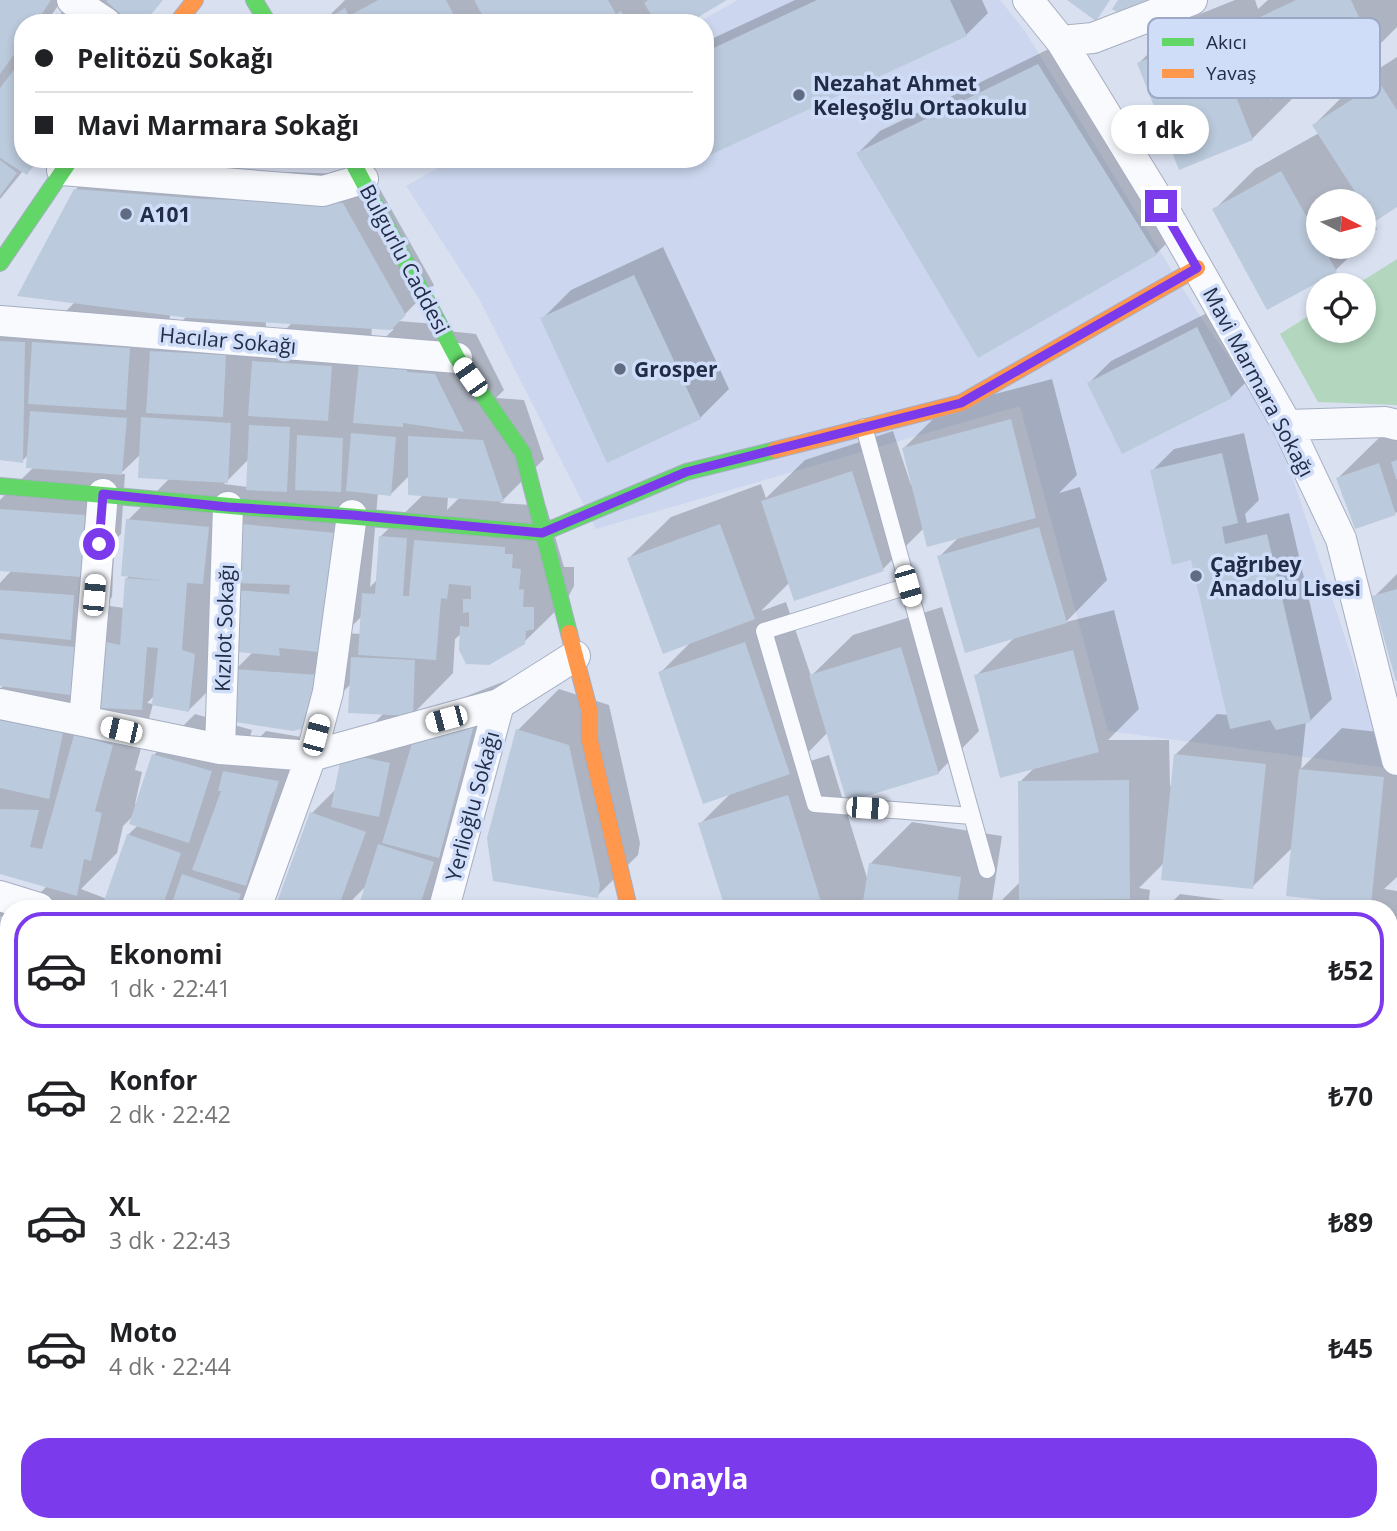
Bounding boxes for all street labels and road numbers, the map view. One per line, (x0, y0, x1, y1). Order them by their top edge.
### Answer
street label: Bulgurlu Caddesi (354, 179, 456, 339)
street label: Mavi Marmara Sokağı (1197, 282, 1321, 482)
street label: Hacılar Sokağı (159, 320, 297, 360)
street label: Kızılot Sokağı (208, 564, 240, 692)
street label: Yerlioğlu Sokağı (439, 728, 505, 884)

